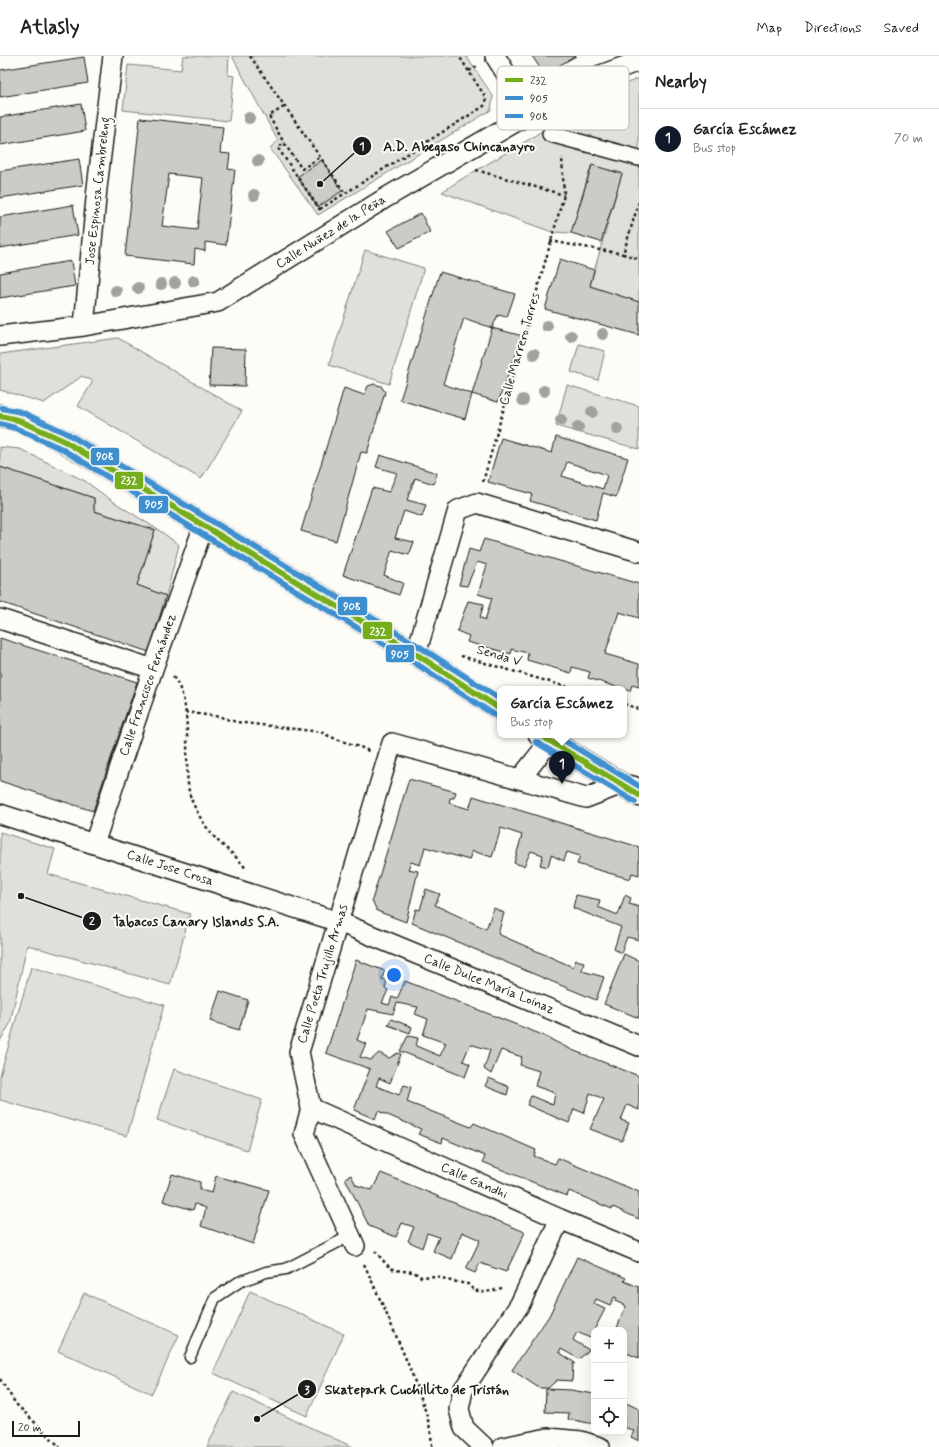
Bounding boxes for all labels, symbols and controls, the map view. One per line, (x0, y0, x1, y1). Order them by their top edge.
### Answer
text: Atlasly (20, 15, 79, 40)
text: Map (756, 19, 782, 37)
text: Directions (804, 19, 862, 37)
text: Saved (884, 19, 919, 37)
legend (497, 66, 629, 130)
text: Nearby (655, 71, 707, 93)
text: 232 (530, 74, 547, 88)
text: 905 (530, 92, 548, 106)
text: 908 (530, 110, 548, 124)
street label: Jose Espinosa Cambreleng (82, 116, 116, 266)
text: García Escámez (693, 120, 797, 140)
text: 1 (665, 130, 671, 147)
text: 70 m (894, 130, 923, 147)
callout: A.D. Abegaso Chincanayro (352, 133, 545, 159)
text: A.D. Abegaso Chincanayro (383, 138, 535, 157)
text: 1 (359, 139, 365, 155)
text: Bus stop (693, 140, 736, 157)
street label: Calle Nuñez de la Peña (273, 191, 389, 273)
street label: Calle Marrero Torres (496, 290, 544, 407)
line badge: 908 (90, 447, 120, 466)
text: 908 (96, 450, 114, 464)
line badge: 232 (114, 471, 144, 490)
text: 232 (121, 474, 138, 488)
line badge: 905 (138, 495, 169, 514)
text: 905 (145, 498, 163, 512)
line badge: 908 (337, 596, 368, 616)
text: 908 (343, 600, 361, 614)
street label: Calle Francisco Fernández (116, 611, 180, 758)
line badge: 232 (362, 621, 393, 640)
text: 232 (370, 625, 387, 639)
street label: Senda V (475, 641, 524, 671)
line badge: 905 (385, 644, 415, 663)
text: 905 (391, 648, 409, 662)
popup (497, 686, 627, 738)
text: García Escámez (510, 694, 614, 714)
text: Bus stop (510, 714, 553, 731)
pin: 1 (549, 751, 575, 784)
street label: Calle Jose Crosa (124, 846, 216, 890)
street label: Calle Poeta Trujillo Armas (294, 902, 352, 1046)
callout: Tabacos Canary Islands S.A. (82, 908, 290, 934)
text: Tabacos Canary Islands S.A. (113, 913, 279, 931)
text: 2 (89, 914, 95, 930)
street label: Calle Dulce María Loinaz (421, 950, 557, 1018)
your location (384, 965, 404, 985)
street label: Calle Gandhi (438, 1159, 510, 1203)
map controls (591, 1327, 627, 1435)
button: + (591, 1327, 627, 1363)
button: − (591, 1363, 627, 1399)
callout: Skatepark Cuchillito de Tristán (297, 1376, 516, 1402)
text: Skatepark Cuchillito de Tristán (325, 1381, 509, 1399)
text: 3 (304, 1383, 310, 1399)
button: locate (591, 1399, 627, 1435)
scale bar (12, 1419, 80, 1438)
text: 20 m (18, 1421, 41, 1435)

